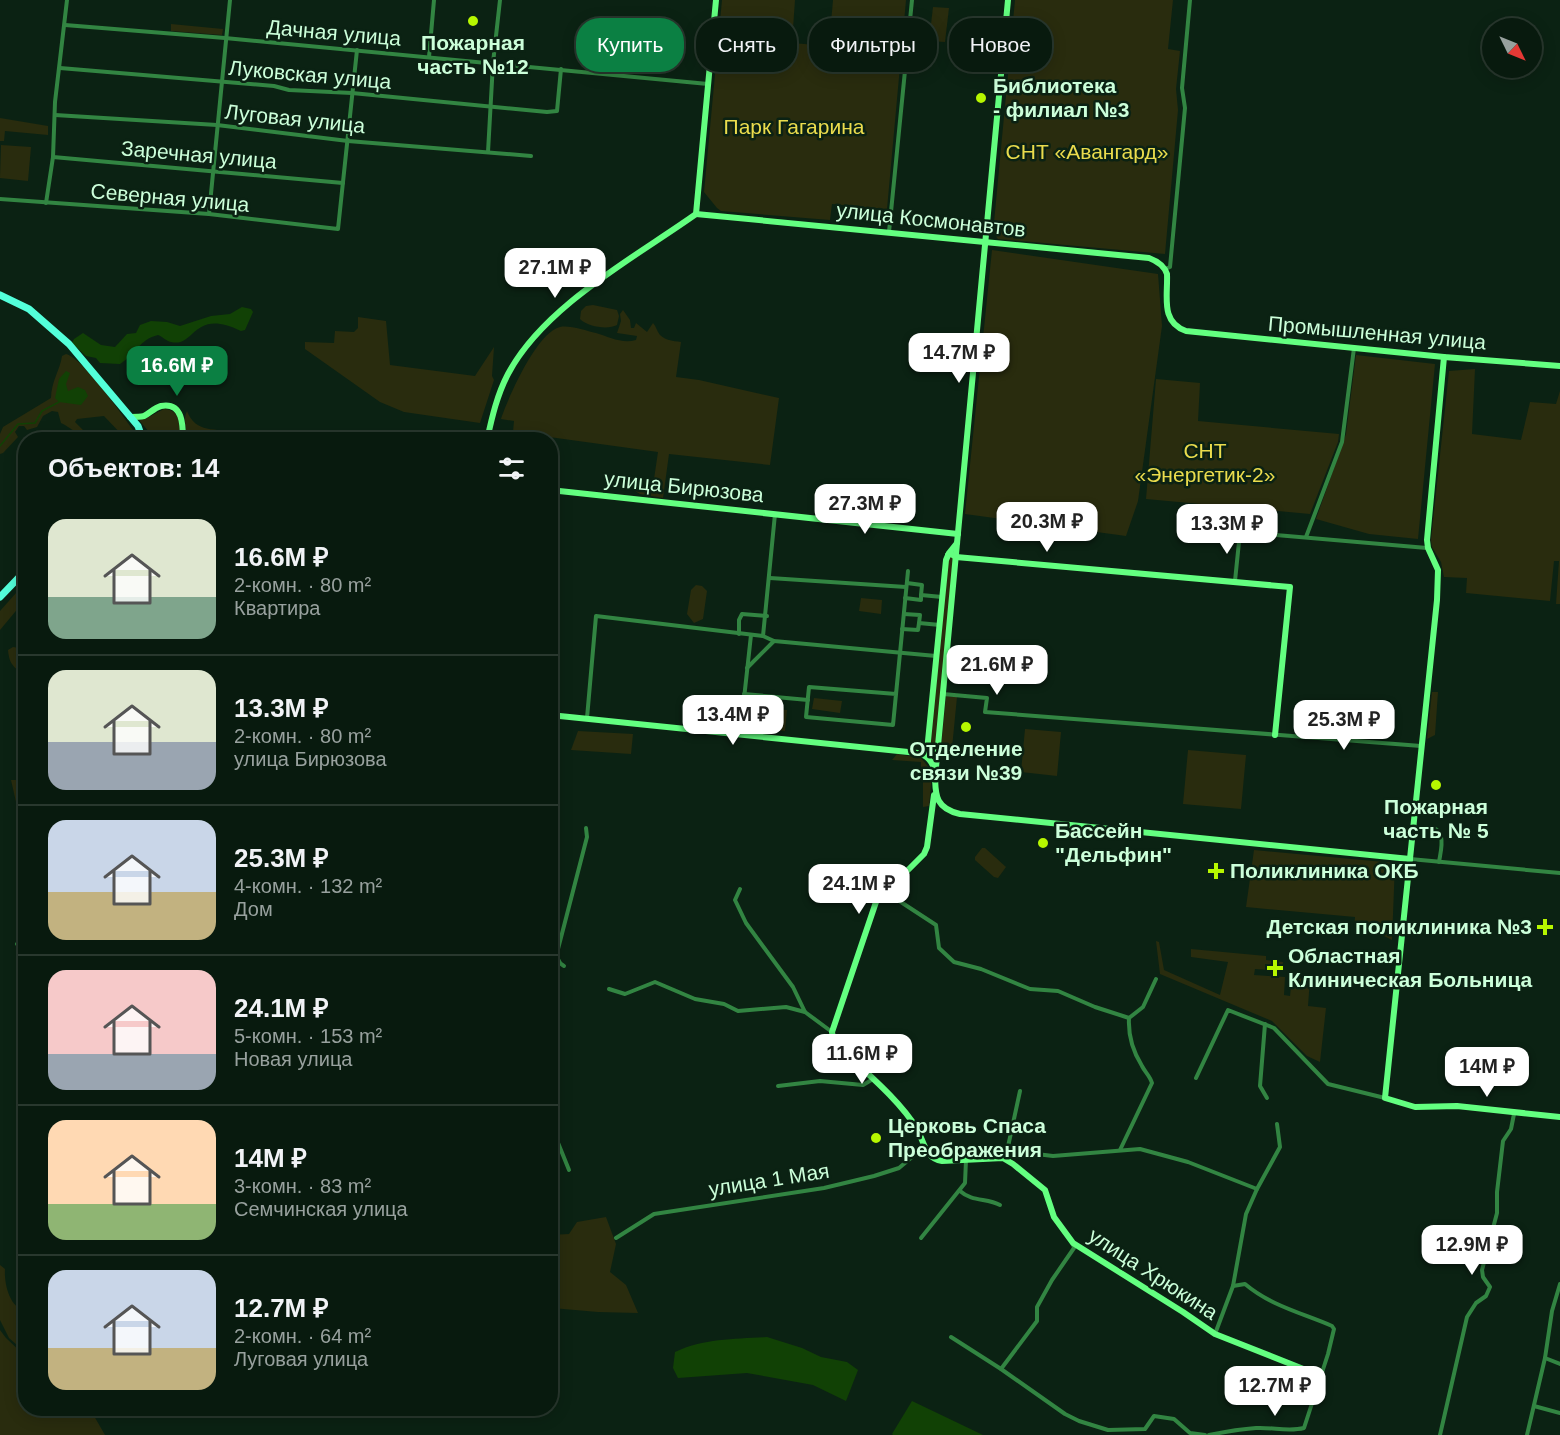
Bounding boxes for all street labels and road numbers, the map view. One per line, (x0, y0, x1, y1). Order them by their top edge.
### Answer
street label: Дачная улица (266, 15, 402, 50)
street label: Луковская улица (228, 56, 393, 93)
street label: Луговая улица (224, 100, 367, 137)
street label: Заречная улица (120, 136, 278, 173)
street label: Северная улица (90, 179, 251, 216)
street label: улица Космонавтов (835, 198, 1027, 241)
street label: Промышленная улица (1267, 312, 1487, 354)
street label: улица Бирюзова (603, 467, 765, 506)
street label: улица 1 Мая (707, 1159, 831, 1200)
street label: улица Хрюкина (1084, 1223, 1222, 1324)

